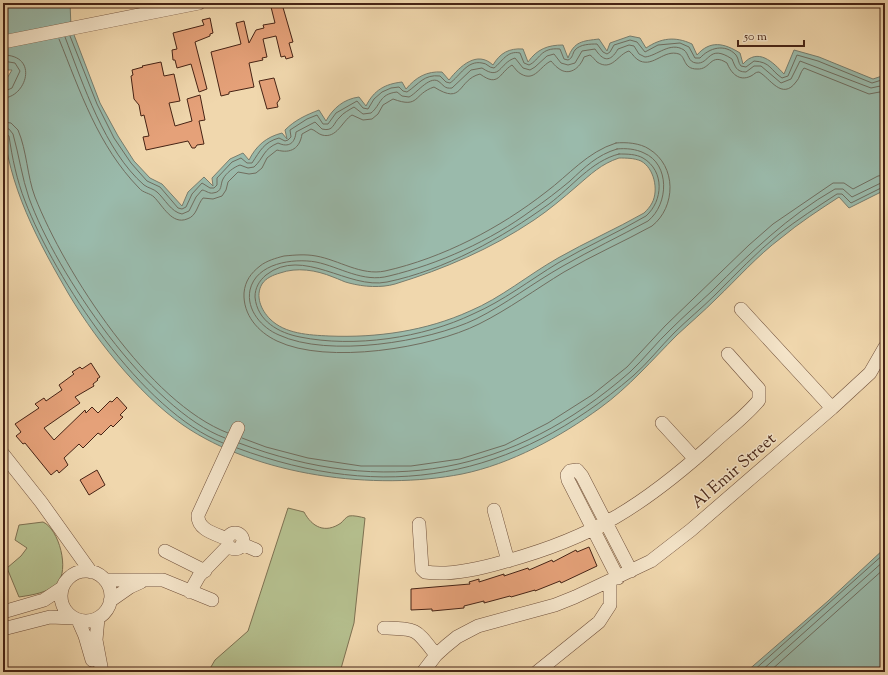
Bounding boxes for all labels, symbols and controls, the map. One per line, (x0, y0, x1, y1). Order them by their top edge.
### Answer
scale bar (738, 22, 804, 48)
text: 50 m (743, 28, 767, 46)
street label: Al Emir Street (687, 428, 782, 515)

